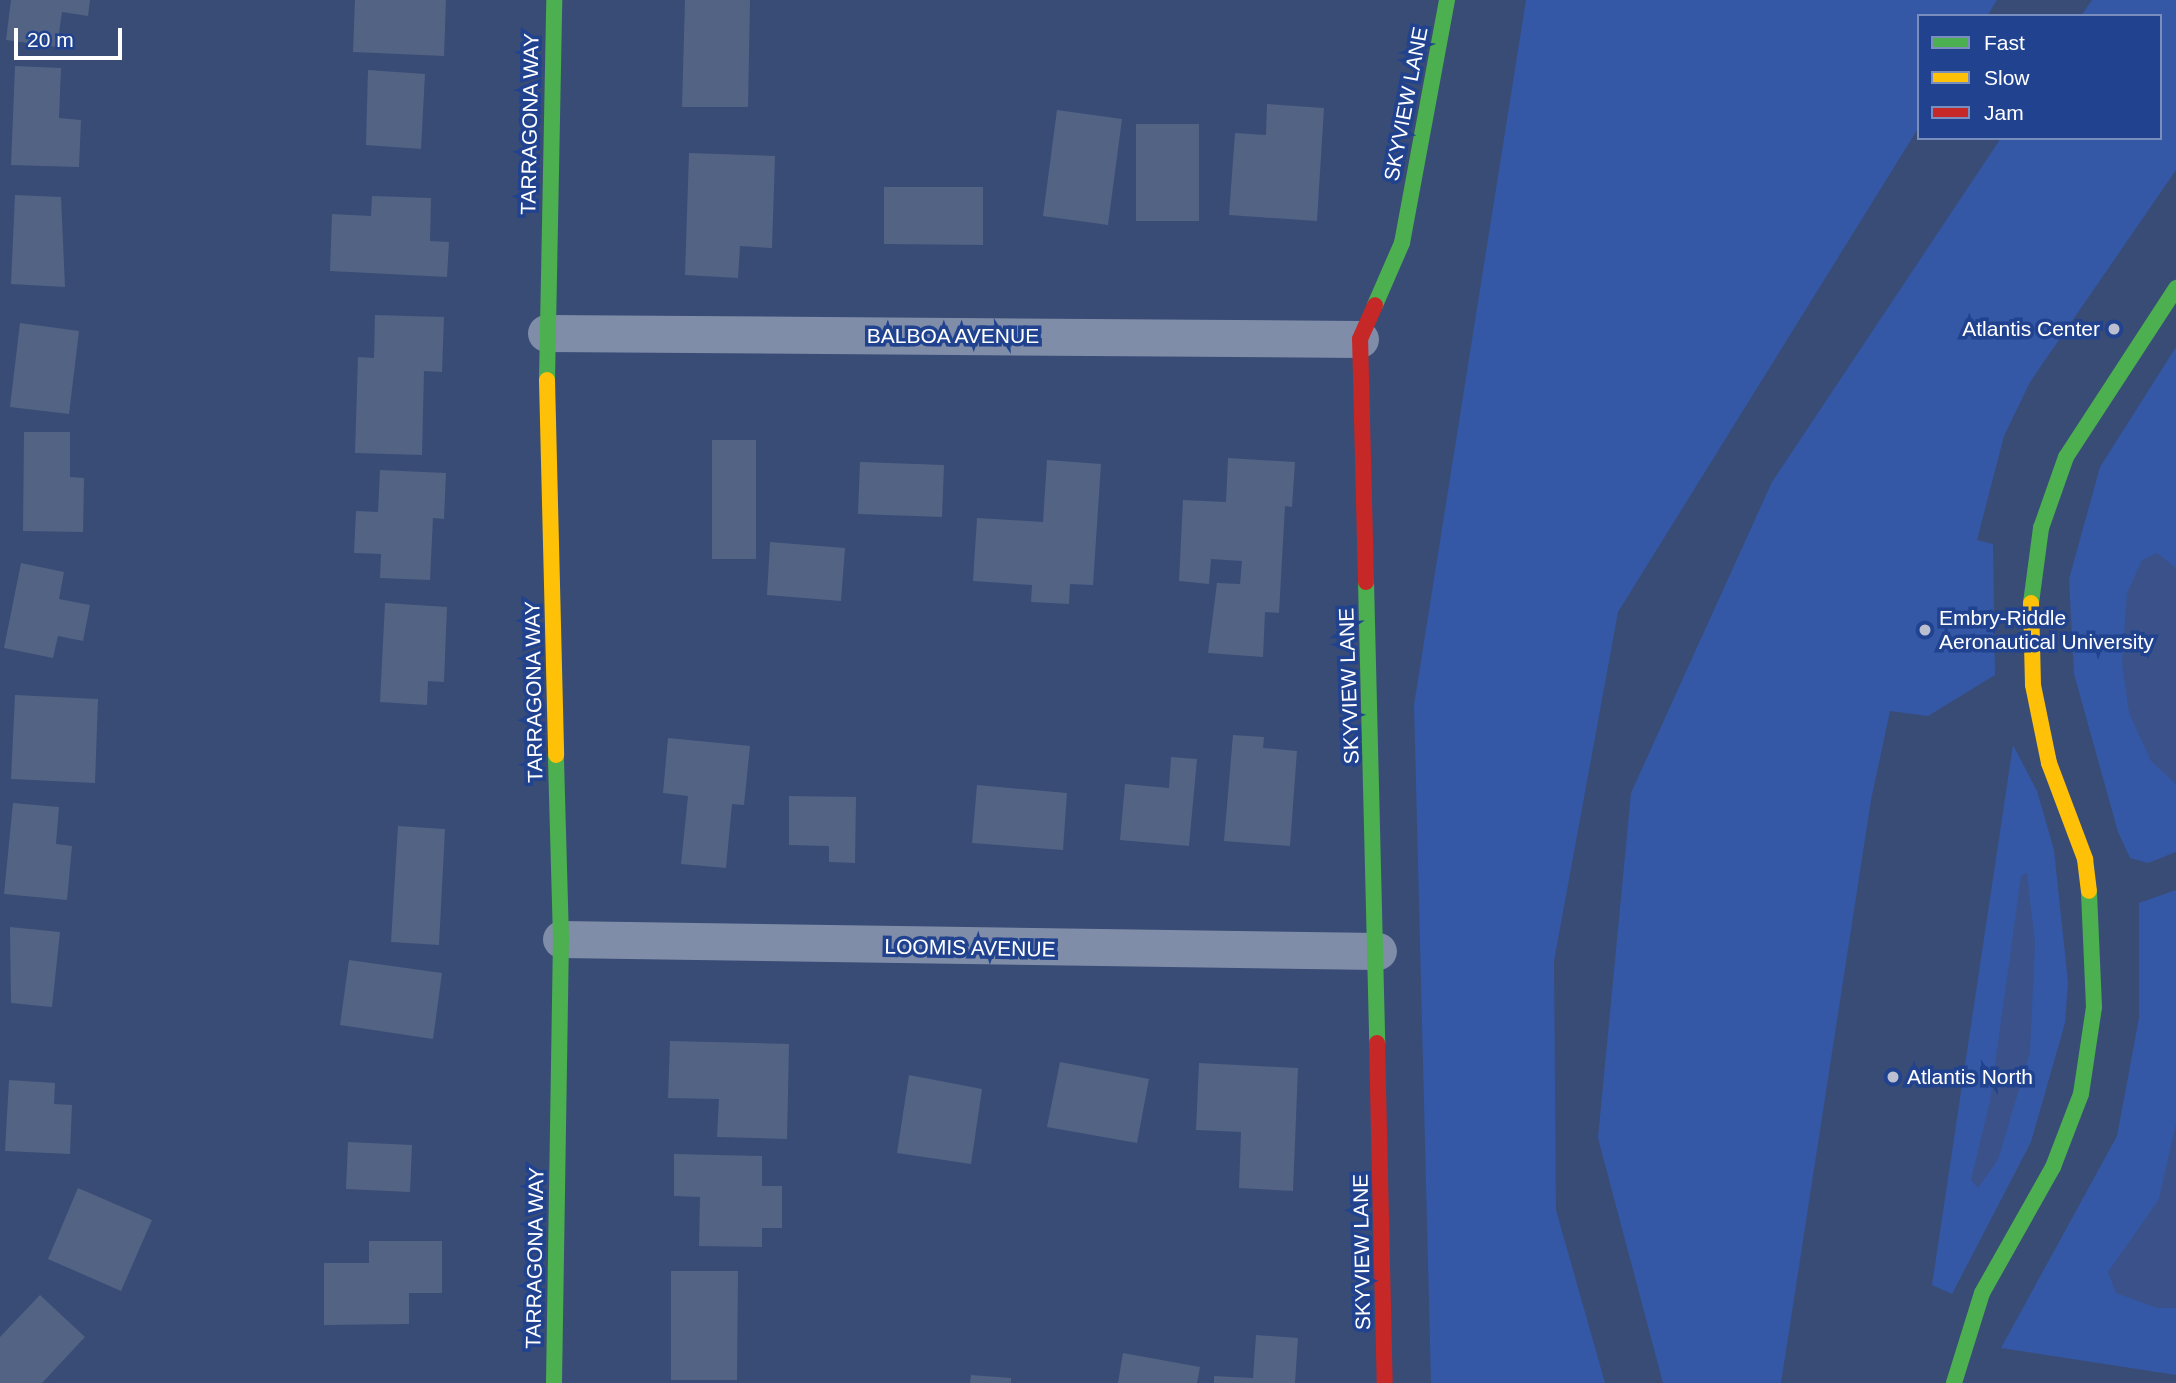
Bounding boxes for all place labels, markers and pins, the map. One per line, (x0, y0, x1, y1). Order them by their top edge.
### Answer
place label: Atlantis Center (1962, 316, 2100, 342)
marker: Atlantis Center (2106, 321, 2122, 337)
place label: Embry-Riddle Aeronautical University (1939, 605, 2154, 655)
marker: Embry-Riddle Aeronautical University (1917, 622, 1933, 638)
place label: Atlantis North (1907, 1064, 2033, 1090)
marker: Atlantis North (1885, 1069, 1901, 1085)

